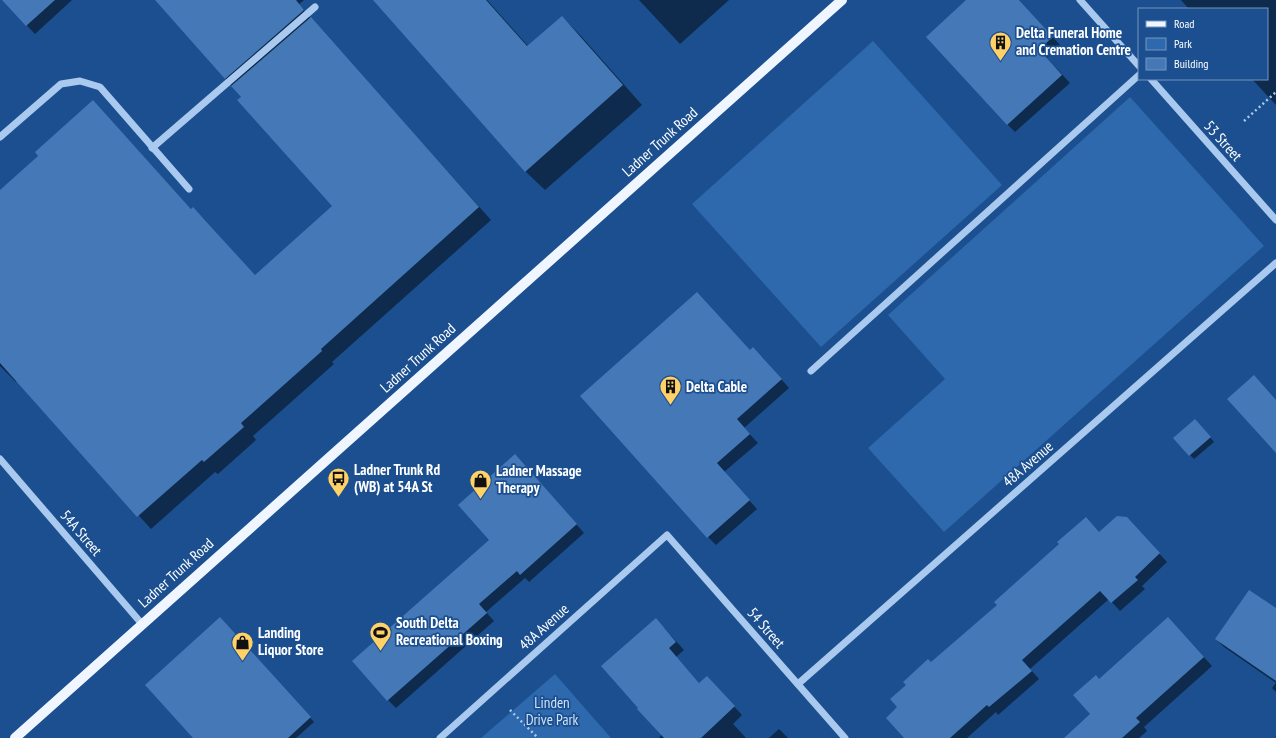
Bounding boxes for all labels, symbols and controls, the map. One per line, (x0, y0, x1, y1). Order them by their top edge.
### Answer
legend (1138, 8, 1268, 80)
text: Road (1174, 16, 1194, 31)
place label: Delta Funeral Home and Cremation Centre (1016, 23, 1131, 59)
building icon: Delta Funeral Home and Cremation Centre (987, 29, 1013, 62)
text: Park (1174, 36, 1192, 51)
text: Building (1174, 56, 1209, 71)
street label: Ladner Trunk Road (618, 103, 701, 180)
street label: 53 Street (1200, 117, 1246, 165)
street label: Ladner Trunk Road (376, 319, 459, 396)
building icon: Delta Cable (657, 374, 683, 407)
place label: Delta Cable (686, 377, 747, 396)
street label: 48A Avenue (998, 437, 1057, 491)
place label: Ladner Trunk Rd (WB) at 54A St (354, 460, 440, 496)
place label: Ladner Massage Therapy (496, 461, 582, 497)
bus stop icon: Ladner Trunk Rd (WB) at 54A St (325, 466, 351, 499)
shop icon: Ladner Massage Therapy (467, 467, 493, 500)
street label: 54A Street (56, 506, 106, 559)
street label: Ladner Trunk Road (134, 534, 217, 611)
street label: 48A Avenue (515, 599, 573, 654)
street label: 54 Street (744, 603, 789, 652)
place label: South Delta Recreational Boxing (396, 613, 503, 649)
sports icon: South Delta Recreational Boxing (367, 619, 393, 652)
place label: Landing Liquor Store (258, 623, 324, 659)
shop icon: Landing Liquor Store (229, 629, 255, 662)
park label: Linden Drive Park (526, 693, 579, 729)

